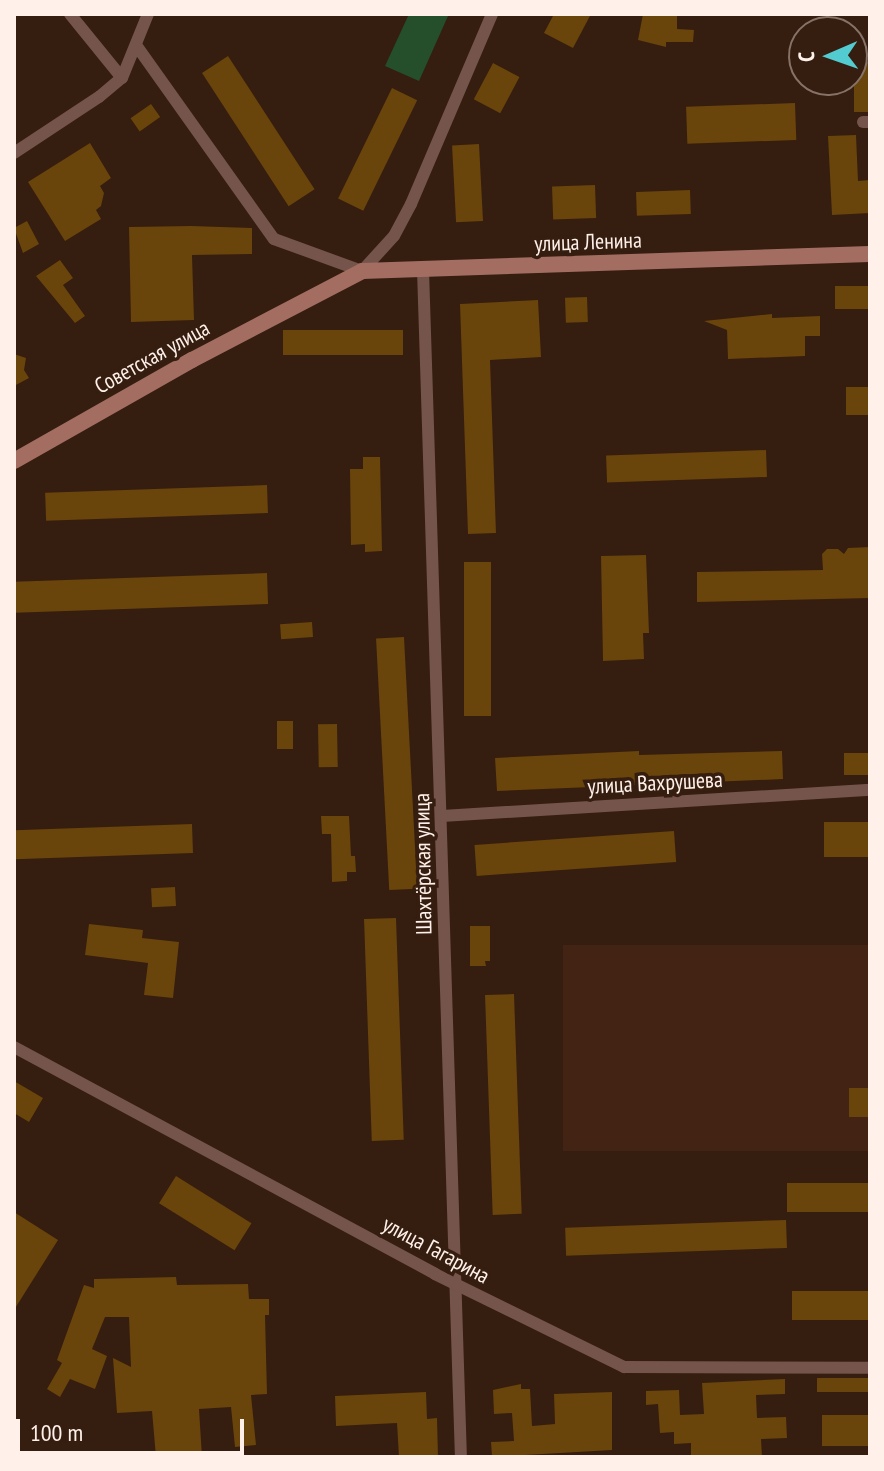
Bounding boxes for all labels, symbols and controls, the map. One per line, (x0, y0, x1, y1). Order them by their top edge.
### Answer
north arrow (788, 16, 868, 96)
text: С (792, 51, 820, 62)
street label: улица Ленина (534, 227, 642, 257)
street label: Советская улица (90, 315, 214, 399)
street label: улица Вахрушева (587, 766, 723, 800)
street label: Шахтёрская улица (409, 793, 437, 935)
street label: улица Гагарина (378, 1211, 494, 1289)
scale bar (20, 1403, 248, 1453)
text: 100 m (30, 1417, 83, 1448)

